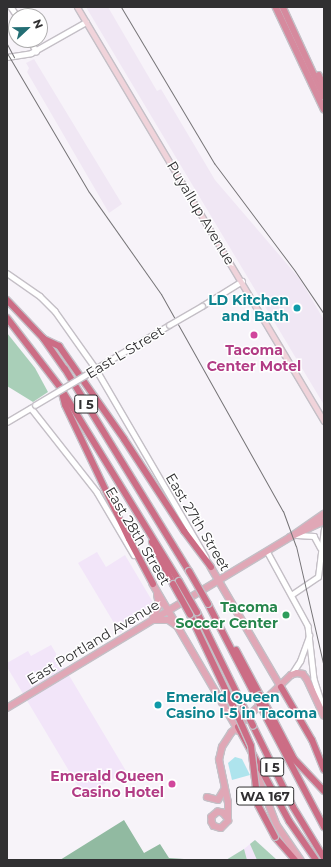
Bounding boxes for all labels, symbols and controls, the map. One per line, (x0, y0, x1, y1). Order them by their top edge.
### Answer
north arrow (8, 8, 48, 48)
text: N (30, 17, 46, 31)
street label: Puyallup Avenue (163, 158, 239, 268)
place label: LD Kitchen and Bath (208, 292, 289, 324)
marker: LD Kitchen and Bath (292, 303, 302, 313)
street label: East L Street (83, 322, 167, 382)
marker: Tacoma Center Motel (249, 330, 259, 340)
place label: Tacoma Center Motel (207, 342, 301, 374)
road number: I 5 (74, 393, 98, 415)
street label: East 27th Street (162, 470, 234, 574)
street label: East 28th Street (102, 484, 174, 588)
street label: East Portland Avenue (24, 596, 162, 688)
place label: Tacoma Soccer Center (176, 599, 278, 632)
marker: Tacoma Soccer Center (281, 610, 291, 620)
place label: Emerald Queen Casino I-5 in Tacoma (166, 689, 317, 722)
marker: Emerald Queen Casino I-5 in Tacoma (153, 700, 163, 710)
road number: I 5 (260, 756, 284, 778)
place label: Emerald Queen Casino Hotel (50, 768, 164, 800)
marker: Emerald Queen Casino Hotel (167, 779, 177, 789)
road number: WA 167 (236, 785, 294, 807)

